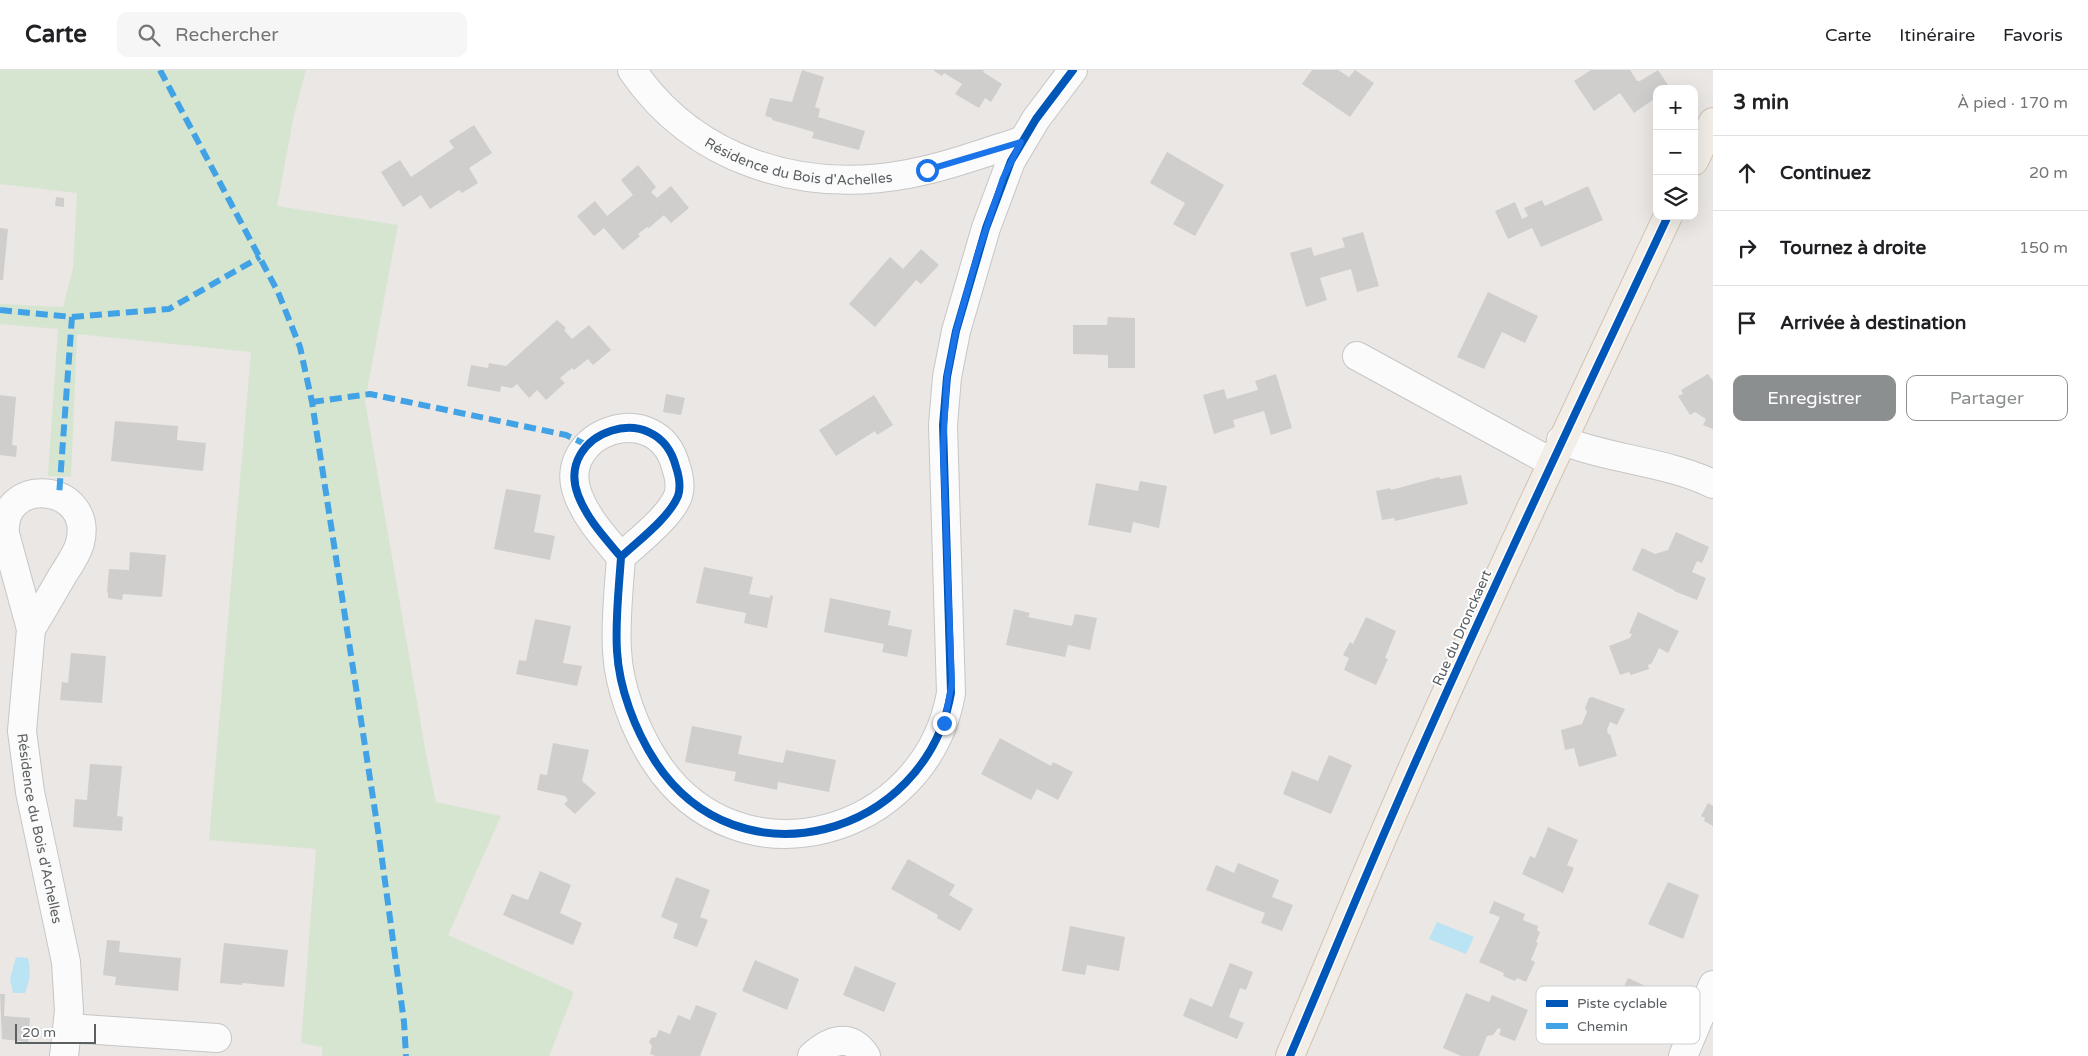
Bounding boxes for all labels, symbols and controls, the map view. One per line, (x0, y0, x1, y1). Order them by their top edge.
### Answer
search box (117, 12, 467, 57)
text: Carte (25, 20, 87, 49)
icon: search (135, 21, 163, 49)
text: Rechercher (175, 24, 278, 46)
text: Carte (1825, 24, 1871, 46)
text: Itinéraire (1899, 24, 1975, 46)
text: Favoris (2003, 24, 2063, 46)
map controls (1653, 85, 1698, 220)
button: + (1653, 85, 1698, 130)
text: 3 min (1733, 90, 1789, 115)
text: À pied · 170 m (1957, 93, 2068, 113)
button: − (1653, 130, 1698, 175)
street label: Résidence du Bois d'Achelles (702, 134, 894, 188)
route start (916, 159, 939, 182)
icon: ahead (1733, 159, 1761, 187)
text: Continuez (1780, 162, 1871, 184)
text: 20 m (2029, 163, 2068, 183)
button: layers (1653, 175, 1698, 220)
icon: right (1733, 234, 1761, 262)
text: Tournez à droite (1780, 237, 1926, 259)
text: 150 m (2019, 238, 2068, 258)
icon: arrive (1733, 309, 1761, 337)
text: Arrivée à destination (1780, 312, 1966, 334)
button: Enregistrer (1733, 375, 1896, 421)
button: Partager (1906, 375, 2068, 421)
street label: Rue du Dronckaert (1429, 567, 1495, 689)
route end (933, 712, 956, 735)
street label: Résidence du Bois d'Achelles (14, 732, 66, 925)
legend (1536, 986, 1700, 1044)
text: Piste cyclable (1577, 995, 1667, 1012)
text: Chemin (1577, 1018, 1628, 1035)
scale bar (15, 1021, 96, 1044)
text: 20 m (22, 1024, 56, 1041)

